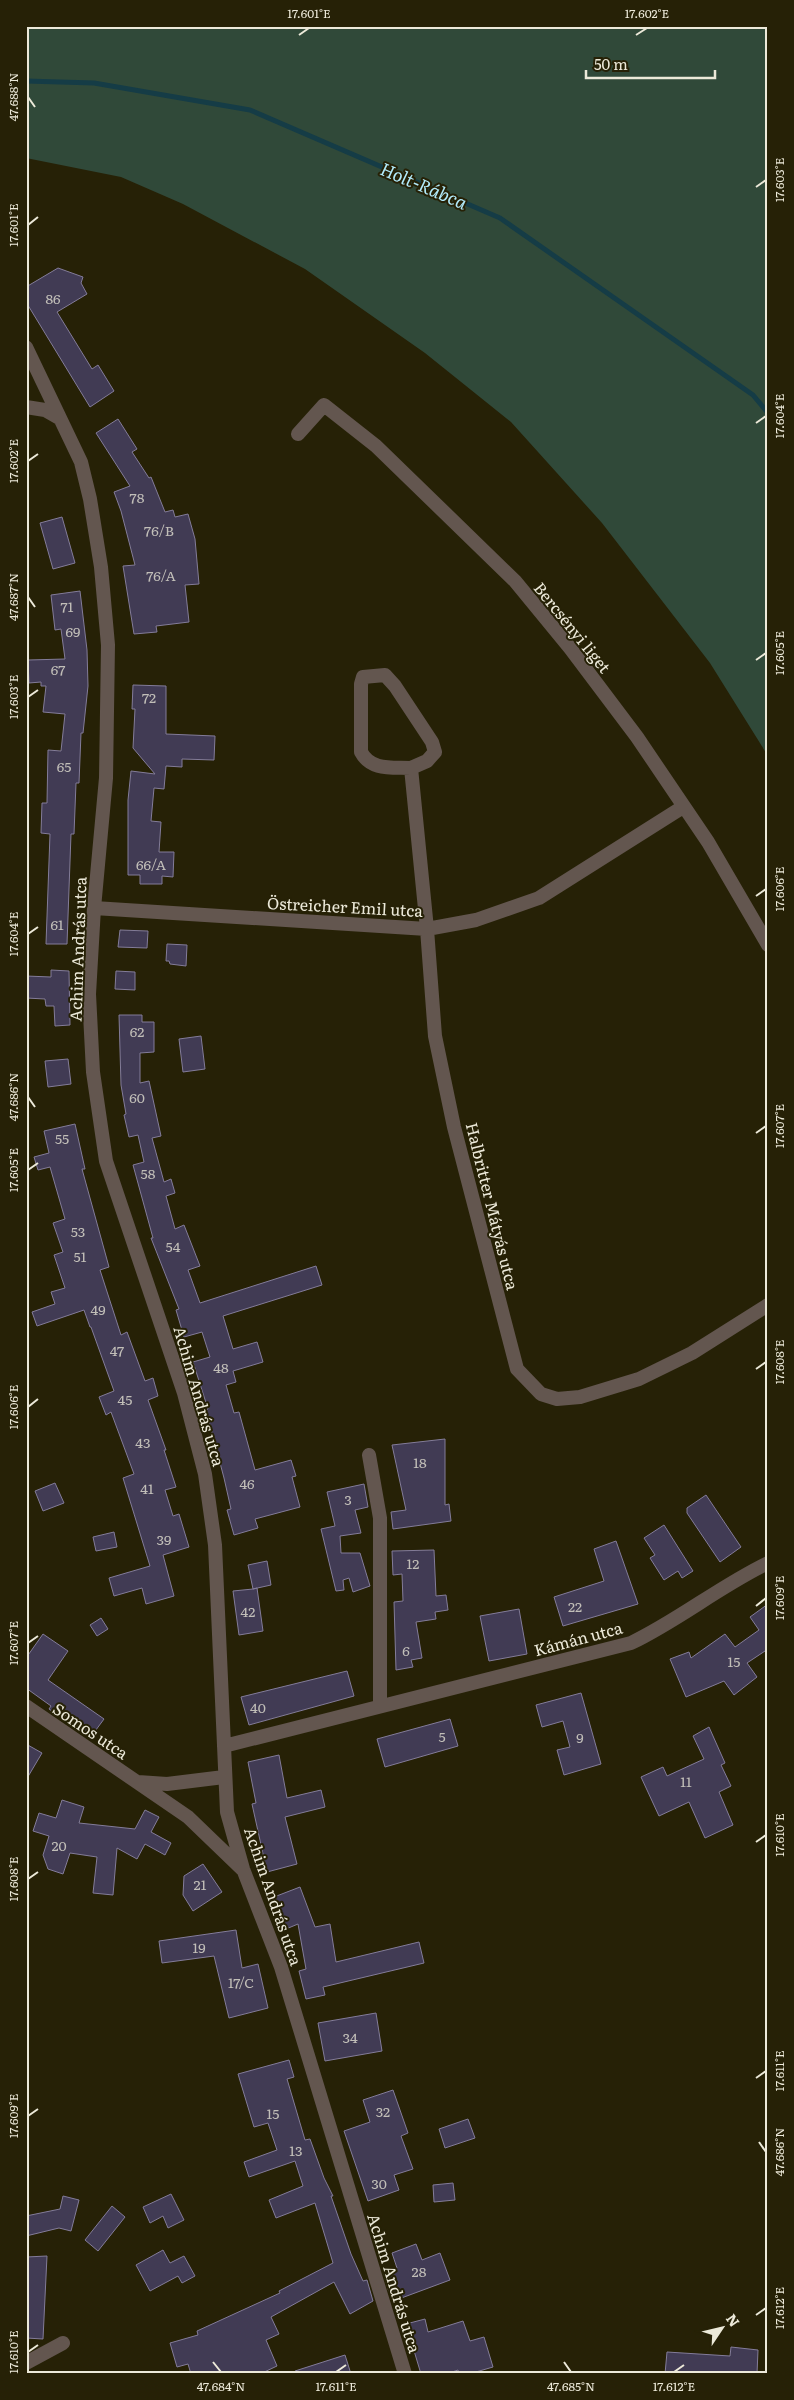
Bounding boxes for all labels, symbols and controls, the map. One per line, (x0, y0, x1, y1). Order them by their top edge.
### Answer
text: 17.601°E (287, 4, 331, 22)
text: 17.602°E (625, 4, 670, 22)
scale bar (586, 48, 715, 80)
text: 50 m (594, 52, 628, 75)
text: 47.688°N (4, 73, 22, 121)
water label: Holt-Rábca (376, 155, 472, 216)
text: 17.603°E (770, 157, 788, 202)
text: 17.601°E (4, 203, 22, 247)
house number: 86 (45, 288, 61, 308)
text: 17.604°E (770, 393, 788, 438)
text: 17.602°E (4, 438, 22, 483)
house number: 78 (130, 487, 145, 507)
house number: 76/B (144, 520, 174, 540)
house number: 76/A (146, 565, 176, 585)
text: 47.687°N (4, 573, 22, 621)
street label: Bercsényi liget (529, 576, 618, 678)
house number: 71 (61, 596, 74, 616)
house number: 69 (66, 621, 80, 641)
text: 17.605°E (770, 630, 788, 675)
house number: 67 (51, 659, 65, 679)
text: 17.603°E (4, 674, 22, 719)
house number: 72 (142, 687, 156, 707)
house number: 65 (57, 756, 71, 776)
house number: 66/A (136, 854, 167, 874)
text: 17.606°E (770, 866, 788, 911)
street label: Achim András utca (62, 876, 92, 1022)
street label: Östreicher Emil utca (267, 890, 424, 922)
text: 17.604°E (4, 911, 22, 956)
house number: 61 (50, 914, 64, 934)
house number: 62 (130, 1021, 144, 1041)
text: 47.686°N (4, 1073, 22, 1121)
house number: 60 (129, 1087, 145, 1107)
text: 17.607°E (770, 1103, 788, 1148)
street label: Halbritter Mátyás utca (461, 1120, 526, 1293)
house number: 55 (55, 1128, 69, 1148)
text: 17.605°E (4, 1147, 22, 1192)
house number: 58 (141, 1163, 156, 1183)
house number: 53 (71, 1221, 85, 1241)
house number: 54 (166, 1236, 181, 1256)
house number: 51 (74, 1246, 87, 1266)
house number: 49 (90, 1299, 106, 1319)
street label: Achim András utca (168, 1323, 232, 1469)
text: 17.608°E (770, 1339, 788, 1385)
house number: 47 (110, 1340, 124, 1360)
house number: 48 (213, 1357, 229, 1377)
text: 17.606°E (4, 1384, 22, 1429)
house number: 45 (118, 1389, 132, 1409)
house number: 43 (135, 1432, 151, 1452)
house number: 18 (413, 1452, 427, 1472)
house number: 46 (239, 1473, 255, 1493)
house number: 41 (140, 1478, 154, 1498)
house number: 3 (344, 1489, 352, 1509)
house number: 39 (157, 1529, 171, 1549)
house number: 12 (407, 1553, 419, 1573)
text: 17.609°E (770, 1575, 788, 1620)
house number: 22 (568, 1596, 582, 1616)
house number: 42 (241, 1601, 255, 1621)
street label: Kámán utca (531, 1615, 625, 1661)
text: 17.607°E (4, 1620, 22, 1665)
house number: 6 (402, 1640, 410, 1660)
house number: 15 (728, 1651, 740, 1671)
street label: Somos utca (48, 1696, 134, 1764)
house number: 40 (250, 1697, 266, 1717)
house number: 5 (438, 1726, 446, 1746)
house number: 9 (576, 1727, 584, 1747)
house number: 11 (680, 1771, 692, 1791)
text: 17.610°E (770, 1813, 788, 1857)
street label: Achim András utca (239, 1824, 309, 1969)
house number: 20 (51, 1835, 67, 1855)
text: 17.608°E (4, 1856, 22, 1902)
house number: 21 (194, 1874, 207, 1894)
house number: 19 (192, 1937, 206, 1957)
house number: 17/C (228, 1972, 254, 1992)
house number: 34 (342, 2027, 358, 2047)
text: 17.611°E (770, 2050, 788, 2092)
text: 17.609°E (4, 2093, 22, 2138)
house number: 32 (376, 2101, 390, 2121)
house number: 15 (267, 2103, 279, 2123)
text: 47.686°N (770, 2128, 788, 2176)
house number: 13 (289, 2140, 303, 2160)
house number: 30 (371, 2173, 387, 2193)
street label: Achim András utca (362, 2210, 428, 2356)
house number: 28 (412, 2261, 427, 2281)
text: 17.612°E (770, 2286, 788, 2329)
north arrow (696, 2302, 746, 2352)
text: N (722, 2309, 745, 2331)
text: 17.610°E (4, 2330, 22, 2374)
text: 47.684°N (197, 2377, 245, 2395)
text: 17.611°E (315, 2377, 357, 2395)
text: 47.685°N (547, 2377, 595, 2395)
text: 17.612°E (653, 2377, 696, 2395)

